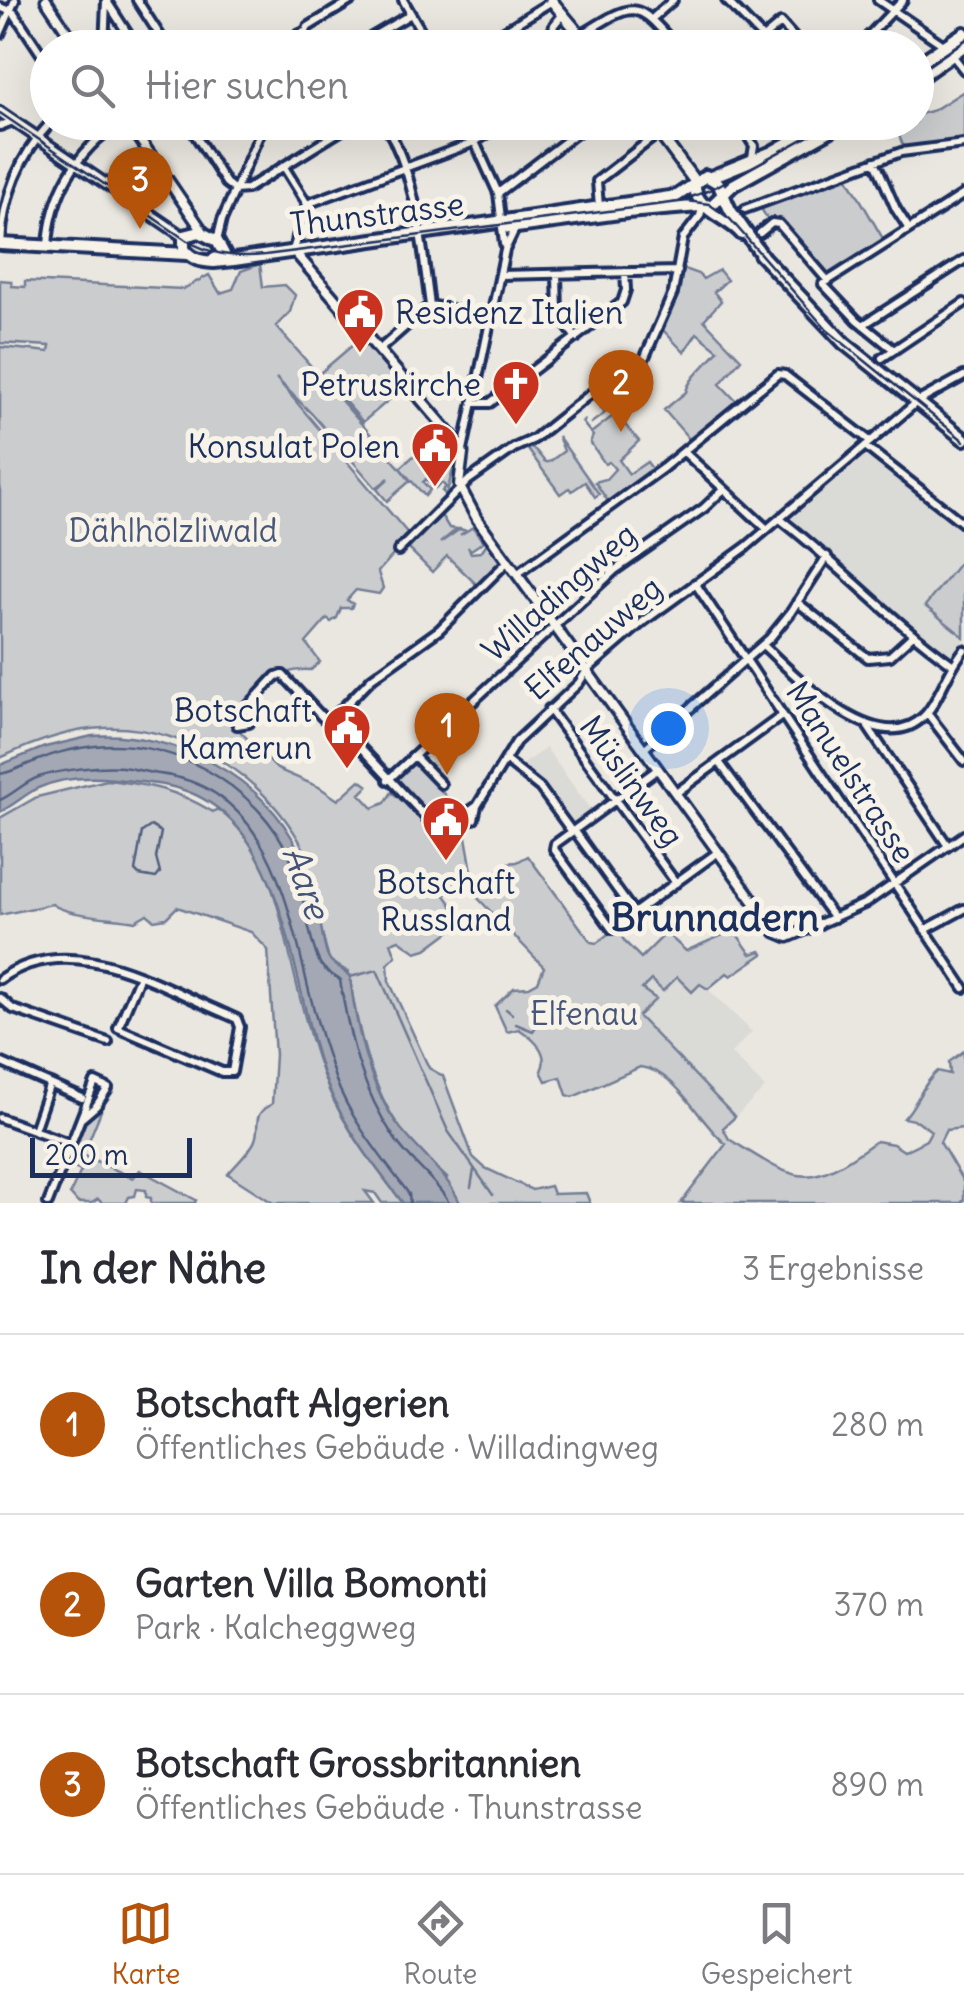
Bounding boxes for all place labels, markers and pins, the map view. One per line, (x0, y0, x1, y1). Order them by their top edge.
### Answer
pin: 3 (108, 146, 172, 229)
public building icon: Residenz Italien (334, 286, 386, 354)
place label: Residenz Italien (395, 292, 623, 333)
pin: 2 (588, 350, 654, 432)
church icon: Petruskirche (490, 358, 542, 426)
place label: Petruskirche (300, 364, 481, 405)
public building icon: Konsulat Polen (409, 420, 461, 488)
place label: Konsulat Polen (187, 426, 400, 467)
place label: Botschaft Kamerun (174, 690, 312, 768)
pin: 1 (414, 692, 480, 775)
public building icon: Botschaft Kamerun (321, 702, 373, 770)
public building icon: Botschaft Russland (420, 794, 472, 862)
place label: Botschaft Russland (377, 862, 515, 940)

